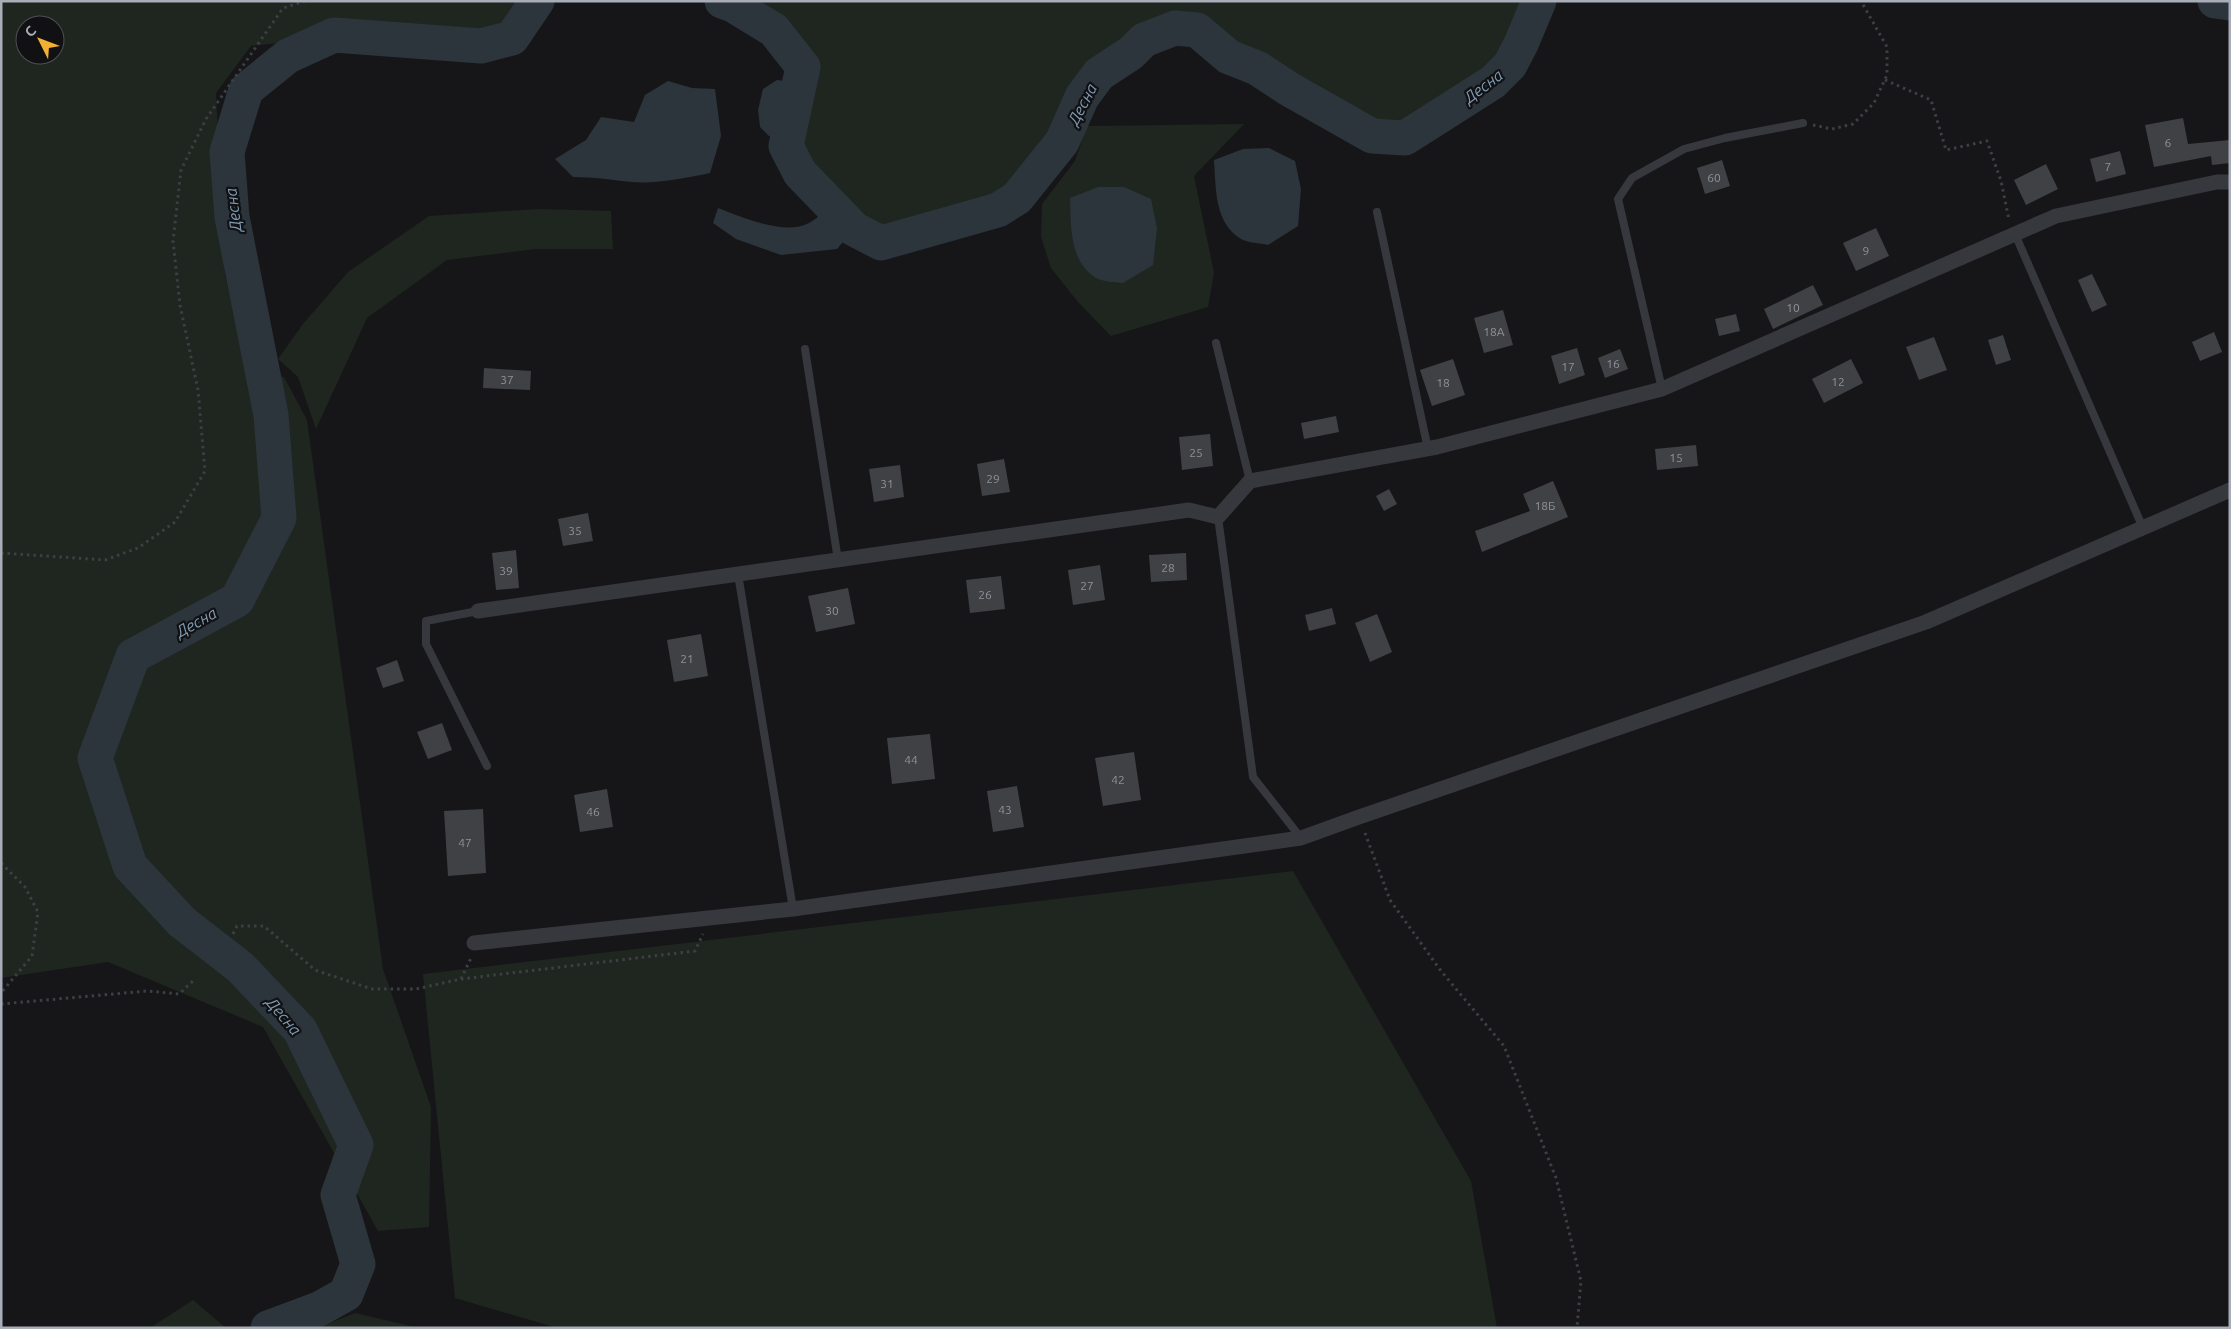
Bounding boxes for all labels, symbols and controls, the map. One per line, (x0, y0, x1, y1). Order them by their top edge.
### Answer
north arrow (15, 15, 65, 65)
text: С (21, 23, 39, 40)
water label: Десна (1458, 65, 1506, 108)
water label: Десна (1063, 80, 1100, 129)
house number: 6 (2165, 136, 2172, 149)
house number: 7 (2105, 160, 2111, 173)
house number: 60 (1707, 171, 1721, 184)
water label: Десна (221, 187, 245, 235)
house number: 9 (1863, 244, 1869, 257)
house number: 10 (1786, 301, 1800, 314)
house number: 18А (1483, 325, 1505, 338)
house number: 16 (1606, 357, 1620, 370)
house number: 17 (1561, 360, 1575, 373)
house number: 37 (500, 373, 514, 386)
house number: 12 (1831, 375, 1845, 388)
house number: 18 (1436, 376, 1450, 389)
house number: 25 (1189, 446, 1203, 459)
house number: 15 (1669, 451, 1683, 464)
house number: 29 (986, 472, 1000, 485)
house number: 31 (880, 477, 894, 490)
house number: 18Б (1535, 499, 1555, 512)
house number: 35 (568, 524, 582, 537)
house number: 28 (1161, 561, 1175, 574)
house number: 39 (499, 564, 513, 577)
house number: 27 (1080, 579, 1094, 592)
house number: 26 (978, 588, 992, 601)
water label: Десна (171, 603, 220, 641)
house number: 30 (825, 604, 839, 617)
house number: 21 (680, 652, 694, 665)
house number: 44 (904, 753, 918, 766)
house number: 42 (1111, 773, 1125, 786)
house number: 43 (998, 803, 1012, 816)
house number: 46 (586, 805, 600, 818)
house number: 47 (458, 836, 472, 849)
water label: Десна (262, 992, 305, 1039)

